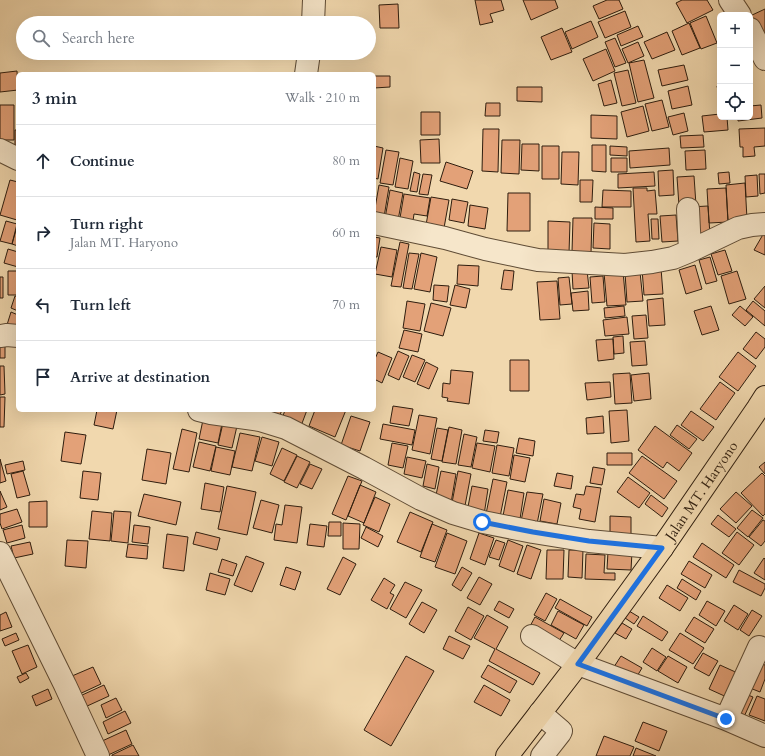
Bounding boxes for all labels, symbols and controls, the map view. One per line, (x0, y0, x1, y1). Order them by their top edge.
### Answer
map controls (717, 12, 753, 120)
button: + (717, 12, 753, 48)
search box (16, 16, 376, 60)
icon: search (30, 27, 52, 49)
text: Search here (62, 28, 135, 48)
button: − (717, 48, 753, 84)
button: locate (717, 84, 753, 120)
text: 3 min (32, 87, 77, 110)
text: Walk · 210 m (285, 89, 360, 107)
icon: ahead (32, 150, 54, 172)
text: Continue (70, 151, 135, 171)
text: 80 m (332, 152, 360, 170)
text: Turn right (70, 214, 143, 234)
icon: right (32, 222, 54, 244)
text: 60 m (332, 224, 360, 242)
text: Jalan MT. Haryono (70, 234, 178, 252)
icon: left (32, 294, 54, 316)
text: Turn left (70, 295, 131, 315)
text: 70 m (332, 296, 360, 314)
icon: arrive (32, 366, 54, 388)
text: Arrive at destination (70, 367, 210, 387)
street label: Jalan MT. Haryono (659, 437, 742, 546)
route start (473, 513, 491, 531)
route end (717, 710, 735, 728)

